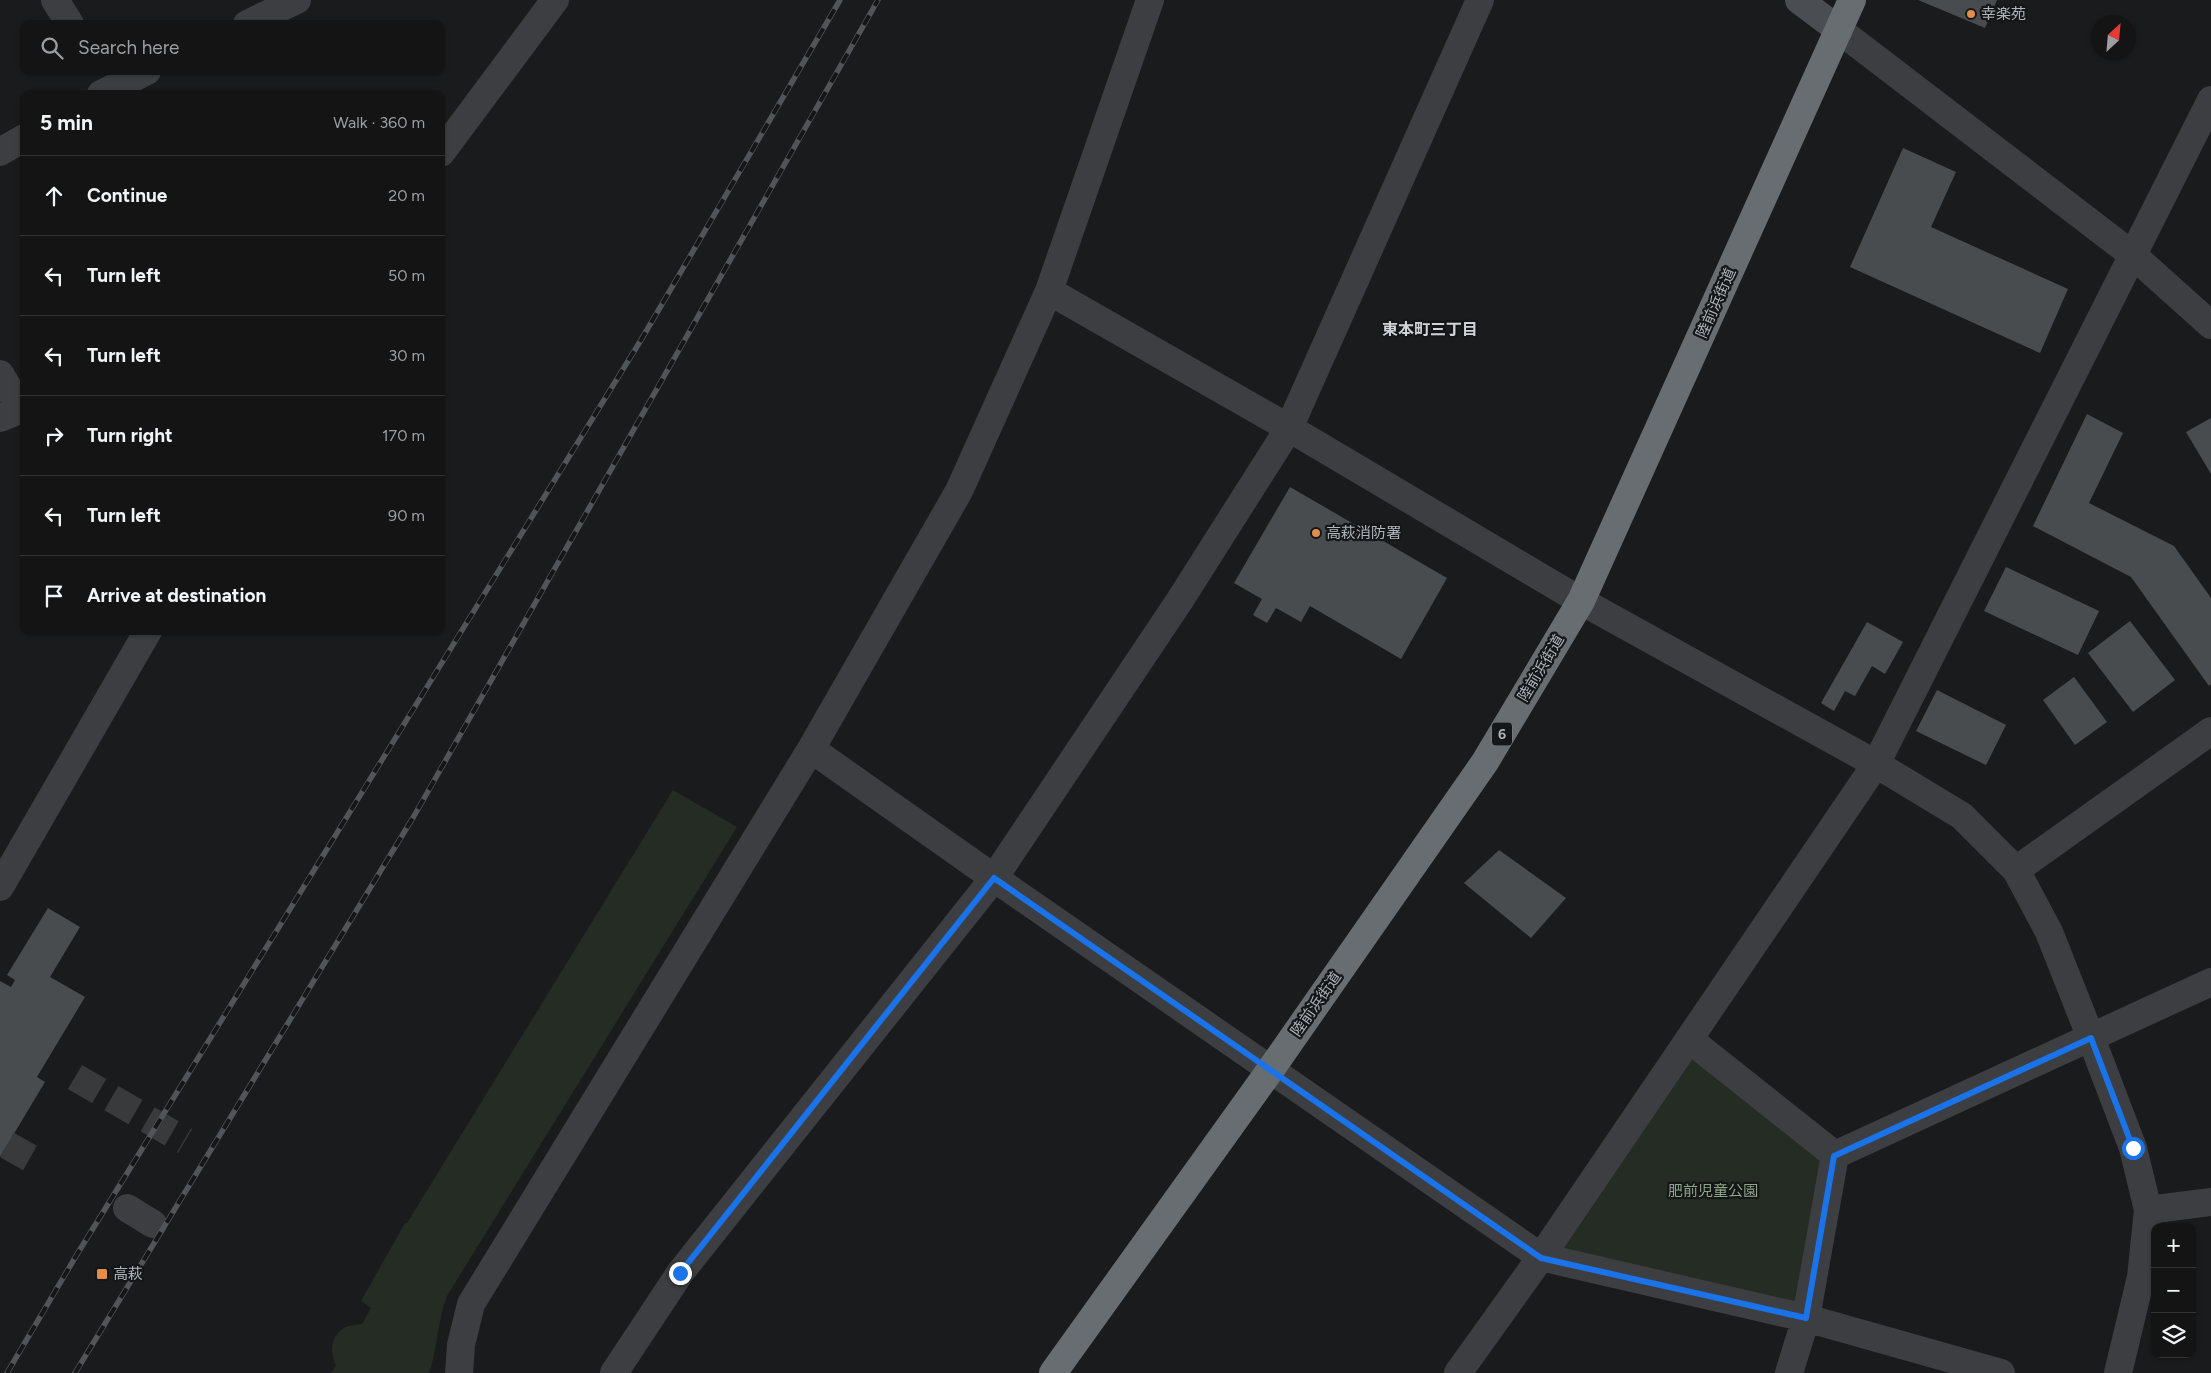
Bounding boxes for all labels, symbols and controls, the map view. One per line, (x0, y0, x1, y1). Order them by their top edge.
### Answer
place label: 幸楽苑 (1981, 5, 2026, 23)
marker: 幸楽苑 (1965, 8, 1977, 20)
north arrow (2091, 15, 2136, 60)
search box (20, 20, 445, 75)
icon: search (38, 34, 66, 62)
text: Search here (78, 36, 180, 59)
text: 5 min (40, 110, 93, 135)
text: Walk · 360 m (333, 113, 425, 132)
icon: ahead (40, 182, 68, 210)
text: Continue (87, 184, 167, 207)
text: 20 m (388, 186, 425, 205)
icon: left (40, 262, 68, 290)
text: Turn left (87, 264, 161, 287)
street label: 陸前浜街道 (1693, 265, 1739, 341)
text: 50 m (388, 266, 425, 285)
district label: 東本町三丁目 (1382, 320, 1478, 339)
icon: left (40, 342, 68, 370)
text: Turn left (87, 344, 161, 367)
text: 30 m (388, 346, 425, 365)
icon: right (40, 422, 68, 450)
text: Turn right (87, 424, 173, 447)
text: 170 m (382, 426, 425, 445)
icon: left (40, 502, 68, 530)
text: Turn left (87, 504, 161, 527)
text: 90 m (388, 506, 425, 525)
place label: 高萩消防署 (1326, 524, 1401, 542)
marker: 高萩消防署 (1310, 527, 1322, 539)
icon: arrive (40, 582, 68, 610)
text: Arrive at destination (87, 584, 266, 607)
street label: 陸前浜街道 (1514, 631, 1568, 705)
road number: 6 (1492, 722, 1512, 746)
street label: 陸前浜街道 (1287, 968, 1345, 1040)
route start (2122, 1137, 2145, 1160)
park label: 肥前児童公園 (1668, 1182, 1758, 1200)
map controls (2151, 1223, 2196, 1358)
button: + (2151, 1223, 2196, 1268)
route end (669, 1262, 692, 1285)
place label: 高萩 (113, 1265, 143, 1283)
marker: 高萩 (95, 1267, 109, 1281)
button: − (2151, 1268, 2196, 1313)
button: layers (2151, 1313, 2196, 1358)

